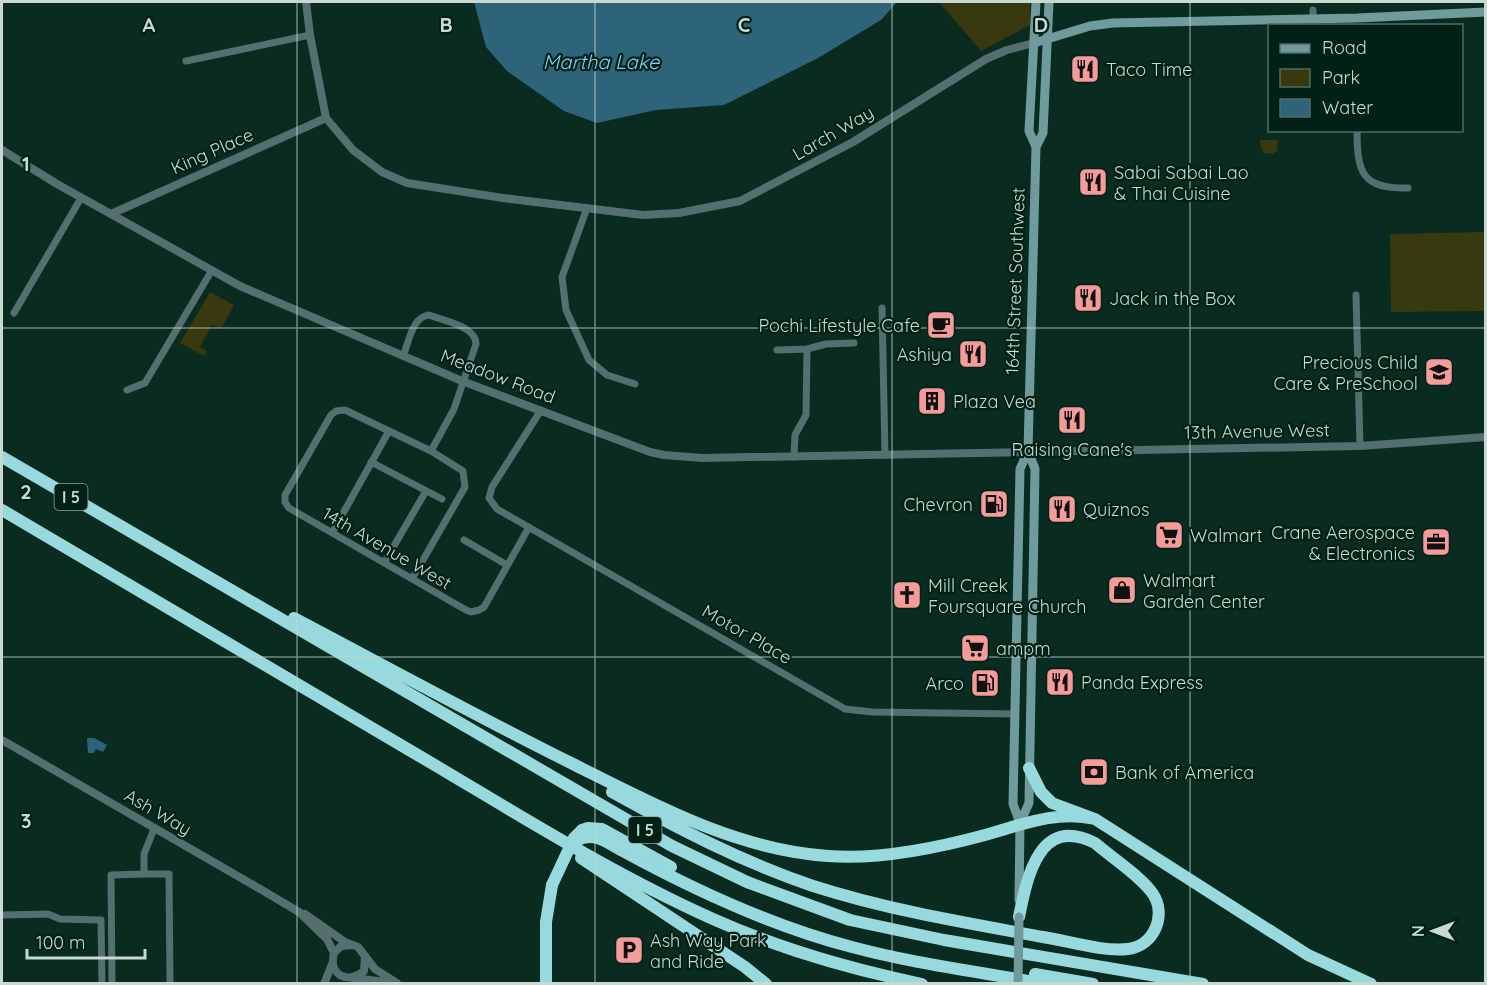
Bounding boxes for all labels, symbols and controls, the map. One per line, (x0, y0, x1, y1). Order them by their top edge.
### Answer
text: A (143, 12, 156, 37)
text: B (439, 12, 453, 37)
text: C (738, 12, 751, 37)
text: D (1034, 12, 1048, 37)
legend (1268, 24, 1463, 132)
text: Road (1322, 36, 1367, 59)
water label: Martha Lake (543, 49, 660, 74)
restaurant icon: Taco Time (1069, 53, 1101, 85)
place label: Taco Time (1106, 58, 1192, 81)
text: Park (1322, 66, 1360, 89)
text: Water (1322, 96, 1373, 119)
street label: Larch Way (788, 101, 878, 165)
street label: King Place (167, 123, 257, 179)
text: 1 (22, 151, 30, 176)
place label: Sabai Sabai Lao & Thai Cuisine (1114, 161, 1249, 205)
restaurant icon: Sabai Sabai Lao & Thai Cuisine (1077, 166, 1109, 198)
street label: 164th Street Southwest (1000, 187, 1030, 375)
restaurant icon: Jack in the Box (1072, 282, 1104, 314)
place label: Jack in the Box (1109, 287, 1236, 310)
cafe icon: Pochi Lifestyle Cafe (925, 309, 957, 341)
place label: Pochi Lifestyle Cafe (758, 314, 920, 337)
restaurant icon: Ashiya (957, 338, 989, 370)
place label: Ashiya (897, 343, 952, 366)
street label: Meadow Road (437, 344, 559, 408)
place label: Precious Child Care & PreSchool (1274, 351, 1418, 395)
school or university icon: Precious Child Care & PreSchool (1423, 356, 1455, 388)
building icon: Plaza Vea (916, 385, 948, 417)
place label: Plaza Vea (953, 390, 1036, 413)
restaurant icon: Raising Cane's (1056, 404, 1088, 436)
street label: 13th Avenue West (1184, 418, 1330, 444)
place label: Raising Cane's (1012, 438, 1132, 461)
text: 2 (20, 479, 32, 504)
road number: I 5 (54, 484, 88, 510)
fuel station icon: Chevron (978, 488, 1010, 520)
place label: Chevron (904, 493, 973, 516)
restaurant icon: Quiznos (1046, 493, 1078, 525)
place label: Quiznos (1083, 498, 1149, 521)
street label: 14th Avenue West (318, 502, 456, 594)
supermarket icon: Walmart (1153, 519, 1185, 551)
place label: Crane Aerospace & Electronics (1271, 521, 1415, 565)
place label: Walmart (1190, 524, 1263, 547)
office icon: Crane Aerospace & Electronics (1420, 526, 1452, 558)
place label: Walmart Garden Center (1143, 569, 1265, 613)
place label: Mill Creek Foursquare Church (928, 574, 1086, 618)
shop icon: Walmart Garden Center (1106, 574, 1138, 606)
church icon: Mill Creek Foursquare Church (891, 579, 923, 611)
street label: Motor Place (698, 599, 796, 669)
supermarket icon: ampm (959, 632, 991, 664)
place label: ampm (996, 637, 1051, 660)
restaurant icon: Panda Express (1044, 666, 1076, 698)
fuel station icon: Arco (969, 667, 1001, 699)
place label: Panda Express (1081, 671, 1203, 694)
place label: Arco (926, 672, 964, 695)
bank icon: Bank of America (1078, 756, 1110, 788)
place label: Bank of America (1115, 761, 1254, 784)
street label: Ash Way (120, 784, 196, 840)
text: 3 (21, 808, 31, 833)
road number: I 5 (628, 817, 662, 843)
north arrow (1403, 901, 1463, 961)
scale bar (27, 922, 146, 960)
text: N (1408, 925, 1428, 937)
place label: Ash Way Park and Ride (650, 929, 767, 973)
text: 100 m (36, 931, 85, 954)
parking icon: Ash Way Park and Ride (613, 934, 645, 966)

